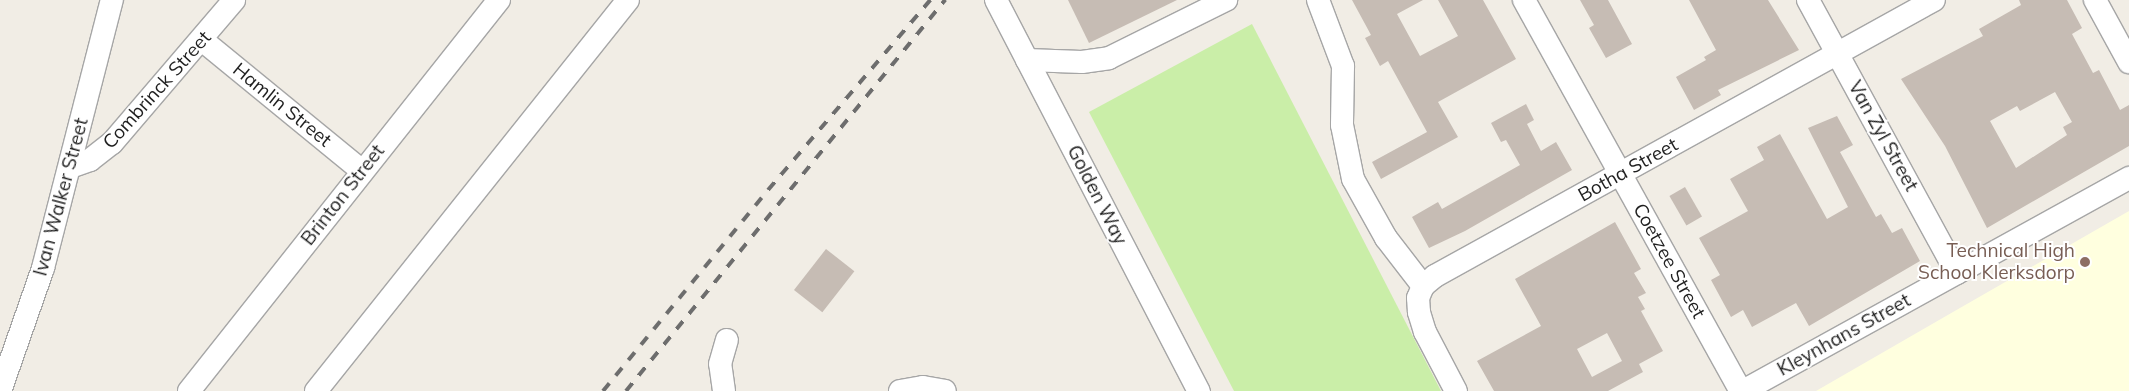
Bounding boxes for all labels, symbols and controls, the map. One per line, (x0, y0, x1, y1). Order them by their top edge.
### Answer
street label: Combrinck Street (98, 26, 216, 154)
street label: Hamlin Street (228, 58, 336, 152)
street label: Van Zyl Street (1843, 77, 1923, 195)
street label: Ivan Walker Street (29, 116, 93, 278)
street label: Botha Street (1574, 133, 1682, 207)
street label: Brinton Street (297, 140, 389, 250)
street label: Golden Way (1062, 141, 1132, 249)
street label: Coetzee Street (1628, 199, 1710, 323)
place label: Technical High School Klerksdorp (1918, 240, 2075, 284)
marker: Technical High School Klerksdorp (2079, 256, 2091, 268)
street label: Kleynhans Street (1773, 289, 1915, 381)

